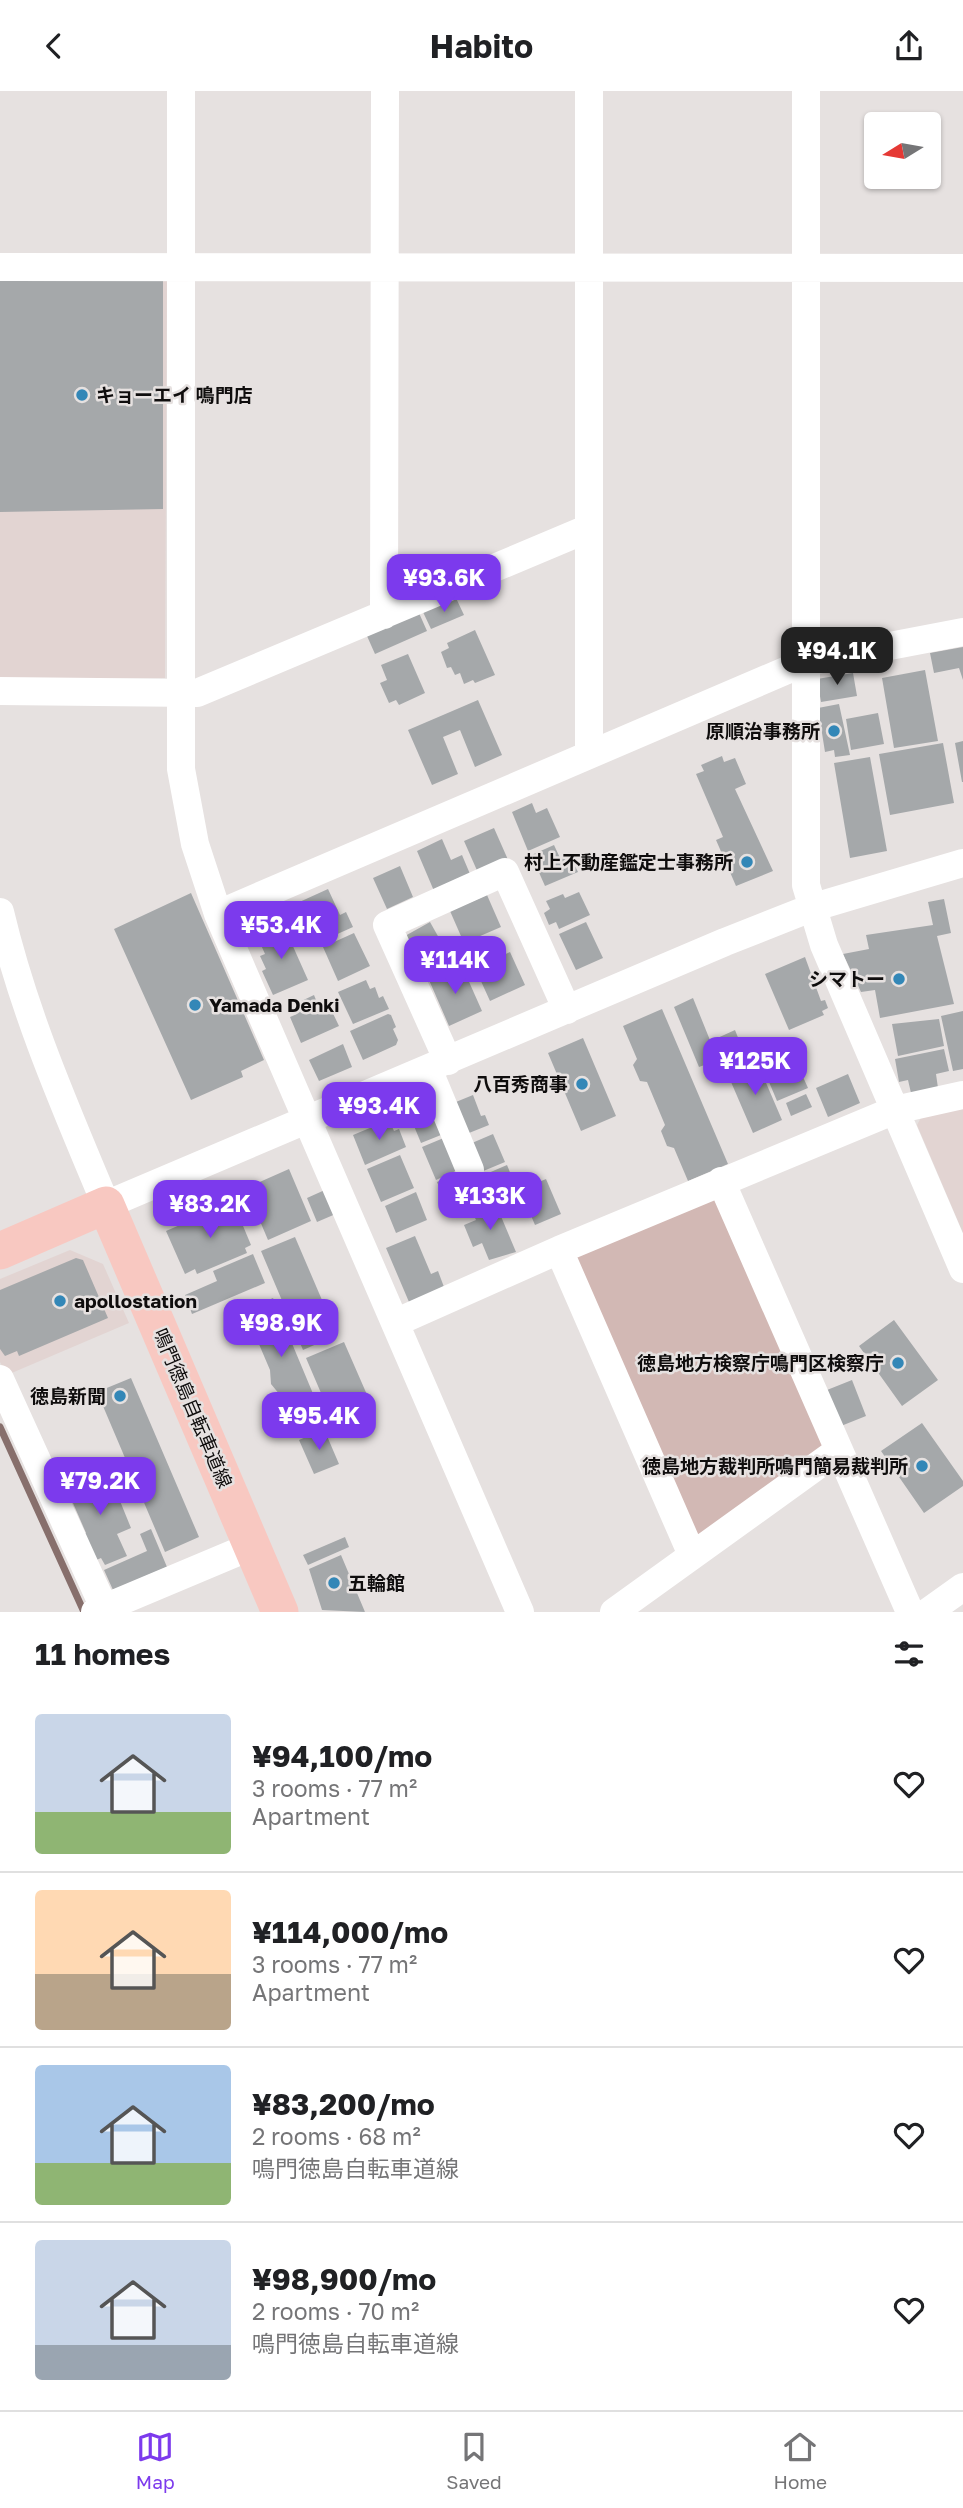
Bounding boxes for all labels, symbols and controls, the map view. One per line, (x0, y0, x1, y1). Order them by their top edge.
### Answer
icon: back (35, 27, 73, 65)
text: Habito (430, 27, 533, 65)
icon: share (890, 27, 928, 65)
north arrow (864, 112, 942, 189)
map controls (864, 112, 941, 189)
place label: キョーエイ 鳴門店 (96, 383, 253, 406)
marker: キョーエイ 鳴門店 (74, 387, 90, 403)
pin: ¥93.6K (387, 554, 501, 614)
text: ¥93.6K (403, 563, 485, 591)
pin: ¥94.1K (780, 627, 894, 687)
text: ¥94.1K (797, 636, 877, 664)
place label: 原順治事務所 (706, 719, 820, 742)
marker: 原順治事務所 (826, 723, 842, 739)
place label: 村上不動産鑑定士事務所 (524, 850, 733, 873)
marker: 村上不動産鑑定士事務所 (739, 854, 755, 870)
pin: ¥53.4K (224, 901, 338, 961)
text: ¥53.4K (240, 910, 322, 938)
pin: ¥114K (406, 937, 504, 996)
text: ¥114K (420, 945, 490, 973)
place label: シマトー (809, 967, 885, 990)
marker: シマトー (891, 971, 907, 987)
place label: Yamada Denki (209, 993, 339, 1016)
marker: Yamada Denki (187, 997, 203, 1013)
pin: ¥125K (706, 1037, 804, 1097)
text: ¥125K (719, 1046, 791, 1074)
place label: 八百秀商事 (473, 1072, 568, 1095)
marker: 八百秀商事 (574, 1076, 590, 1092)
pin: ¥93.4K (322, 1083, 436, 1142)
text: ¥93.4K (338, 1091, 420, 1119)
pin: ¥133K (441, 1173, 539, 1232)
pin: ¥83.2K (153, 1181, 267, 1240)
text: ¥133K (454, 1181, 526, 1209)
text: ¥83.2K (169, 1189, 251, 1217)
place label: apollostation (74, 1289, 197, 1312)
marker: apollostation (52, 1293, 68, 1309)
pin: ¥98.9K (224, 1299, 338, 1359)
text: ¥98.9K (239, 1308, 323, 1336)
street label: 鳴門徳島自転車道線 (149, 1325, 237, 1491)
place label: 徳島地方検察庁鳴門区検察庁 (637, 1351, 884, 1374)
marker: 徳島地方検察庁鳴門区検察庁 (890, 1355, 906, 1371)
place label: 徳島新聞 (30, 1384, 106, 1407)
marker: 徳島新聞 (112, 1388, 128, 1404)
pin: ¥95.4K (262, 1393, 376, 1452)
text: ¥95.4K (278, 1401, 360, 1429)
place label: 徳島地方裁判所鳴門簡易裁判所 (642, 1454, 908, 1477)
pin: ¥79.2K (43, 1457, 157, 1517)
marker: 徳島地方裁判所鳴門簡易裁判所 (914, 1458, 930, 1474)
text: ¥79.2K (60, 1466, 140, 1494)
place label: 五輪館 (348, 1571, 405, 1594)
marker: 五輪館 (326, 1575, 342, 1591)
icon: filters (890, 1635, 928, 1673)
text: 11 homes (35, 1636, 170, 1672)
text: ¥94,100/mo (252, 1738, 432, 1774)
icon: home (91, 1742, 175, 1826)
icon: heart (890, 1765, 928, 1803)
text: 3 rooms · 77 m² (252, 1774, 417, 1802)
text: Apartment (252, 1802, 370, 1830)
text: ¥114,000/mo (252, 1914, 448, 1950)
icon: home (91, 1918, 175, 2002)
icon: heart (890, 1941, 928, 1979)
text: 3 rooms · 77 m² (252, 1950, 417, 1978)
text: Apartment (252, 1978, 370, 2006)
text: ¥83,200/mo (252, 2086, 435, 2122)
icon: home (91, 2093, 175, 2177)
icon: heart (890, 2116, 928, 2154)
text: 2 rooms · 68 m² (252, 2122, 421, 2150)
text: 鳴門徳島自転車道線 (252, 2154, 459, 2182)
text: ¥98,900/mo (252, 2261, 436, 2297)
icon: home (91, 2268, 175, 2352)
icon: heart (890, 2291, 928, 2329)
text: 2 rooms · 70 m² (252, 2297, 419, 2325)
text: 鳴門徳島自転車道線 (252, 2329, 459, 2357)
tab: Map (136, 2428, 175, 2493)
tab: Saved (446, 2428, 502, 2493)
tab: Home (773, 2428, 827, 2493)

